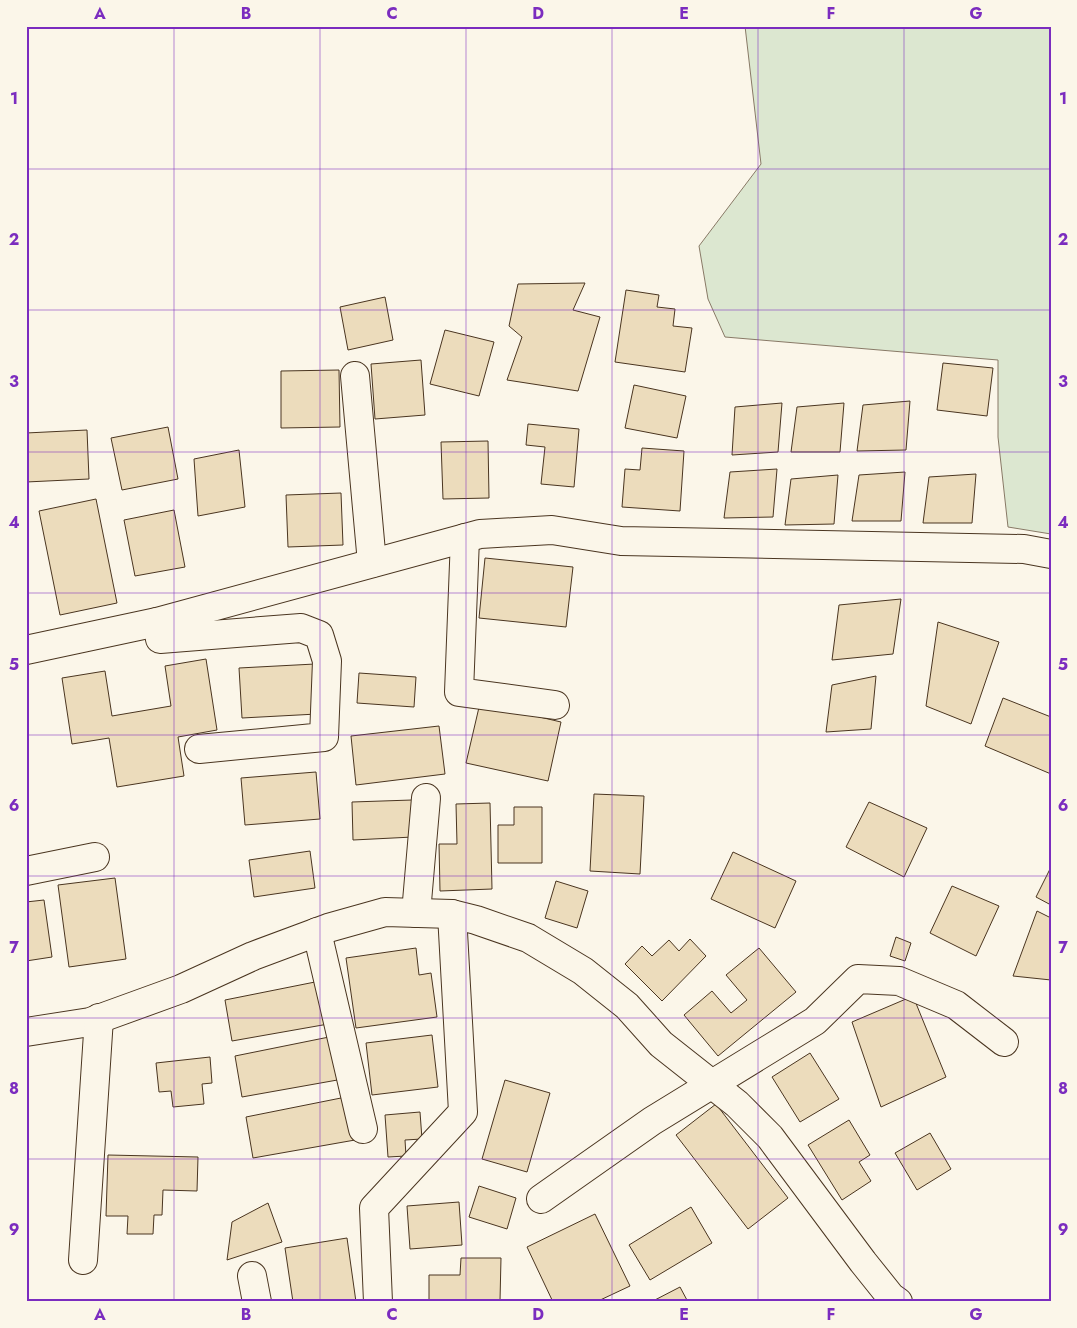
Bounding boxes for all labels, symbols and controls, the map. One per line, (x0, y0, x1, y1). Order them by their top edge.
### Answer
text: A (93, 2, 106, 25)
text: B (241, 2, 251, 25)
text: C (386, 2, 398, 25)
text: D (532, 2, 544, 25)
text: E (679, 2, 689, 25)
text: F (827, 2, 835, 25)
text: G (969, 2, 983, 25)
text: 1 (10, 87, 18, 110)
text: 1 (1059, 87, 1067, 110)
text: 2 (9, 228, 19, 251)
text: 2 (1058, 228, 1068, 251)
text: 3 (9, 370, 19, 393)
text: 3 (1058, 370, 1068, 393)
text: 4 (8, 511, 20, 534)
text: 4 (1057, 511, 1069, 534)
text: 5 (9, 653, 19, 676)
text: 5 (1058, 653, 1068, 676)
text: 6 (9, 794, 19, 817)
text: 6 (1058, 794, 1068, 817)
text: 7 (9, 936, 19, 959)
text: 7 (1058, 936, 1068, 959)
text: 8 (9, 1077, 19, 1100)
text: 8 (1058, 1077, 1068, 1100)
text: 9 (9, 1218, 19, 1241)
text: 9 (1058, 1218, 1068, 1241)
text: A (93, 1303, 106, 1326)
text: B (241, 1303, 251, 1326)
text: C (386, 1303, 398, 1326)
text: D (532, 1303, 544, 1326)
text: E (679, 1303, 689, 1326)
text: F (827, 1303, 835, 1326)
text: G (969, 1303, 983, 1326)

